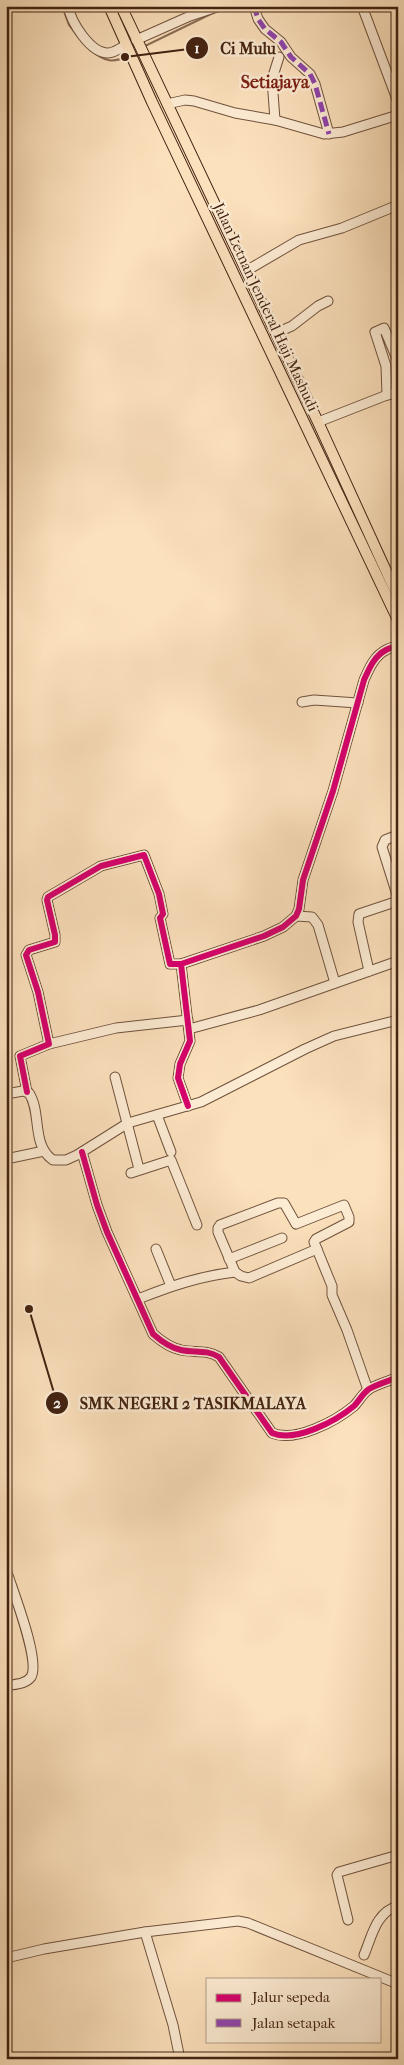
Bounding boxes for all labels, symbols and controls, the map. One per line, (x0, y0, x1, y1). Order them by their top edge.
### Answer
callout: Ci Mulu (185, 32, 286, 63)
text: 1 (194, 39, 200, 57)
text: Ci Mulu (220, 39, 277, 58)
district label: Setiajaya (241, 72, 310, 93)
street label: Jalan Letnan Jenderal Haji Mashudi (209, 199, 323, 415)
callout: SMK NEGERI 2 TASIKMALAYA (45, 1388, 316, 1419)
text: 2 (53, 1394, 61, 1412)
text: SMK NEGERI 2 TASIKMALAYA (80, 1394, 307, 1413)
legend (206, 1978, 382, 2042)
text: Jalur sepeda (251, 1988, 331, 2006)
text: Jalan setapak (251, 2014, 336, 2032)

